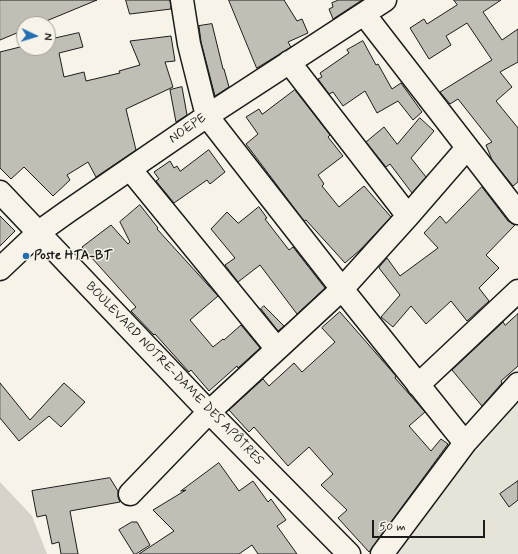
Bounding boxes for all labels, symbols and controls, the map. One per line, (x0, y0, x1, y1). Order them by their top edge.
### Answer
north arrow (16, 16, 56, 56)
text: N (40, 33, 54, 41)
street label: NOEPE (166, 111, 210, 147)
place label: Poste HTA-BT (34, 248, 112, 264)
marker: Poste HTA-BT (21, 251, 31, 261)
street label: BOULEVARD NOTRE-DAME DES APÔTRES (82, 279, 266, 469)
scale bar (374, 512, 487, 538)
text: 50 m (379, 519, 406, 535)

